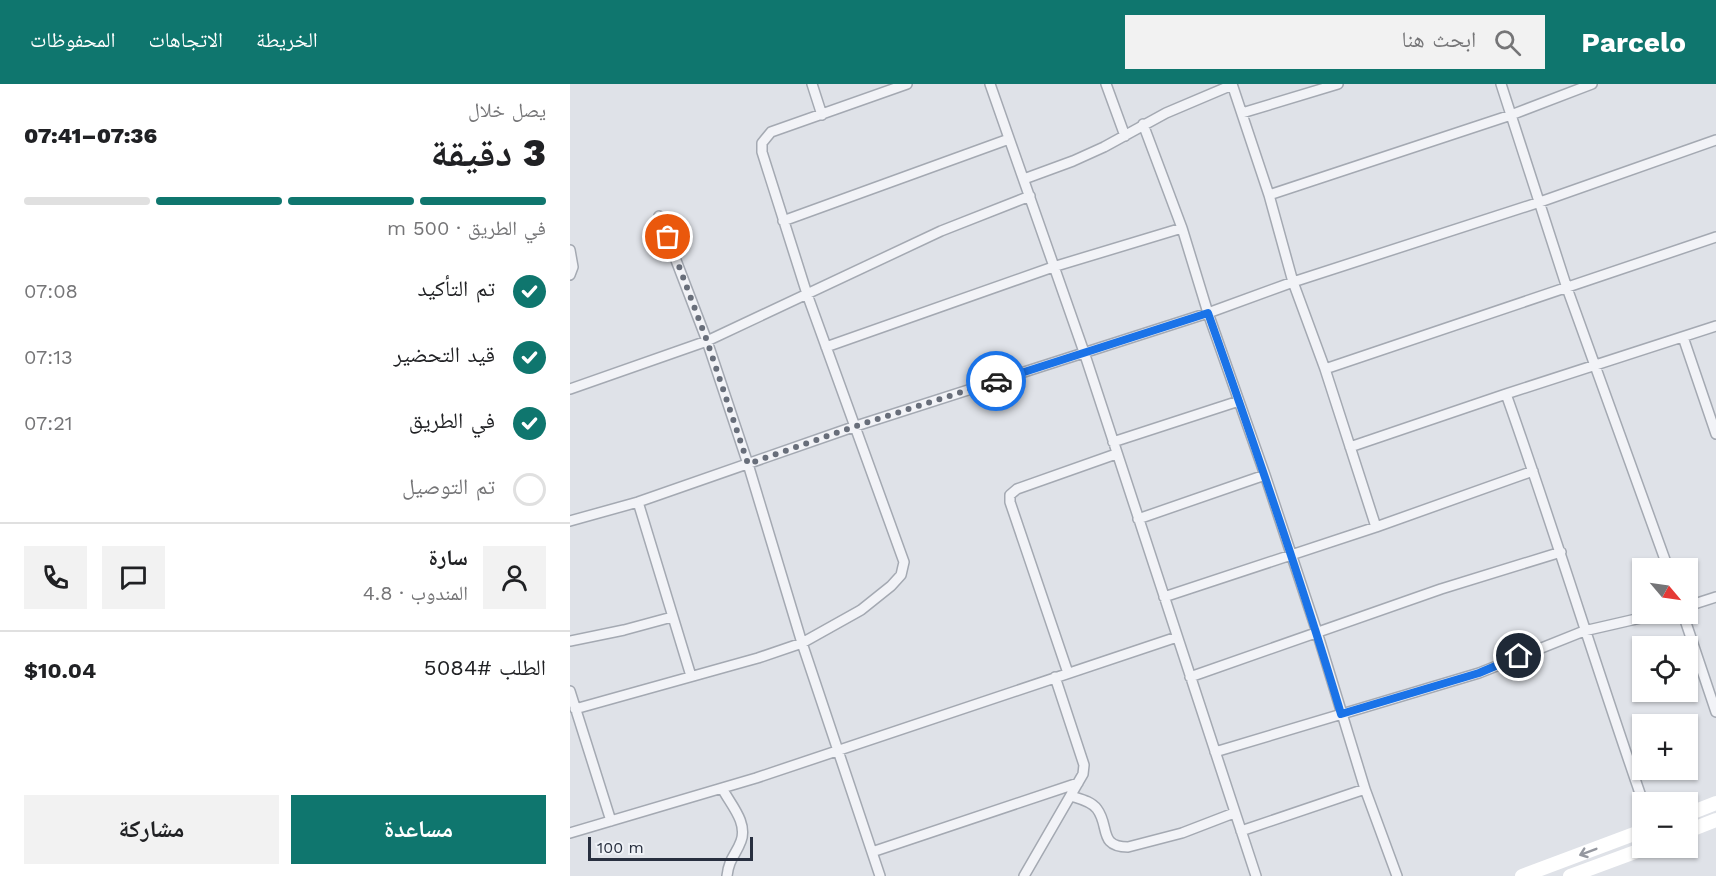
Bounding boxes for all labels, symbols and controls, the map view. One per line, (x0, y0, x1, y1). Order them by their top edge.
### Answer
search box (1125, 15, 1545, 69)
icon: search (1491, 26, 1524, 59)
text: Parcelo (1581, 26, 1686, 59)
text: المحفوظات (30, 27, 115, 52)
text: الاتجاهات (148, 27, 223, 52)
text: الخريطة (256, 27, 318, 52)
text: ابحث هنا (1402, 27, 1476, 52)
text: يصل خلال (468, 98, 546, 122)
text: 07:36–07:41 (24, 123, 157, 148)
text: 3 دقيقة (430, 130, 546, 175)
pin (642, 211, 693, 262)
text: في الطريق · 500 m (387, 216, 546, 240)
icon: bag (651, 220, 684, 253)
icon: check (513, 275, 546, 308)
text: تم التأكيد (417, 276, 495, 301)
text: 07:08 (24, 279, 78, 303)
icon: check (513, 341, 546, 374)
text: قيد التحضير (394, 342, 495, 367)
text: 07:13 (24, 345, 73, 369)
courier (966, 351, 1026, 411)
icon: car (980, 365, 1013, 398)
icon: check (513, 407, 546, 440)
text: في الطريق (409, 408, 495, 433)
text: 07:21 (24, 411, 73, 435)
text: تم التوصيل (402, 474, 495, 499)
text: سارة (429, 545, 468, 570)
button: phone (24, 546, 87, 609)
button: chat (102, 546, 165, 609)
button: person (483, 546, 546, 609)
north arrow (1632, 558, 1698, 624)
map controls (1632, 558, 1698, 858)
text: المندوب · 4.8 (363, 581, 468, 605)
pin (1493, 630, 1544, 681)
button: locate (1632, 636, 1698, 702)
icon: home (1502, 639, 1535, 672)
text: الطلب #5084 (424, 655, 546, 680)
text: $10.04 (24, 658, 96, 683)
button: + (1632, 714, 1698, 780)
button: − (1632, 792, 1698, 858)
button: مشاركة (24, 795, 279, 864)
button: مساعدة (291, 795, 546, 864)
scale bar (588, 834, 753, 862)
text: 100 m (597, 838, 644, 857)
one-way arrow (1579, 847, 1598, 858)

